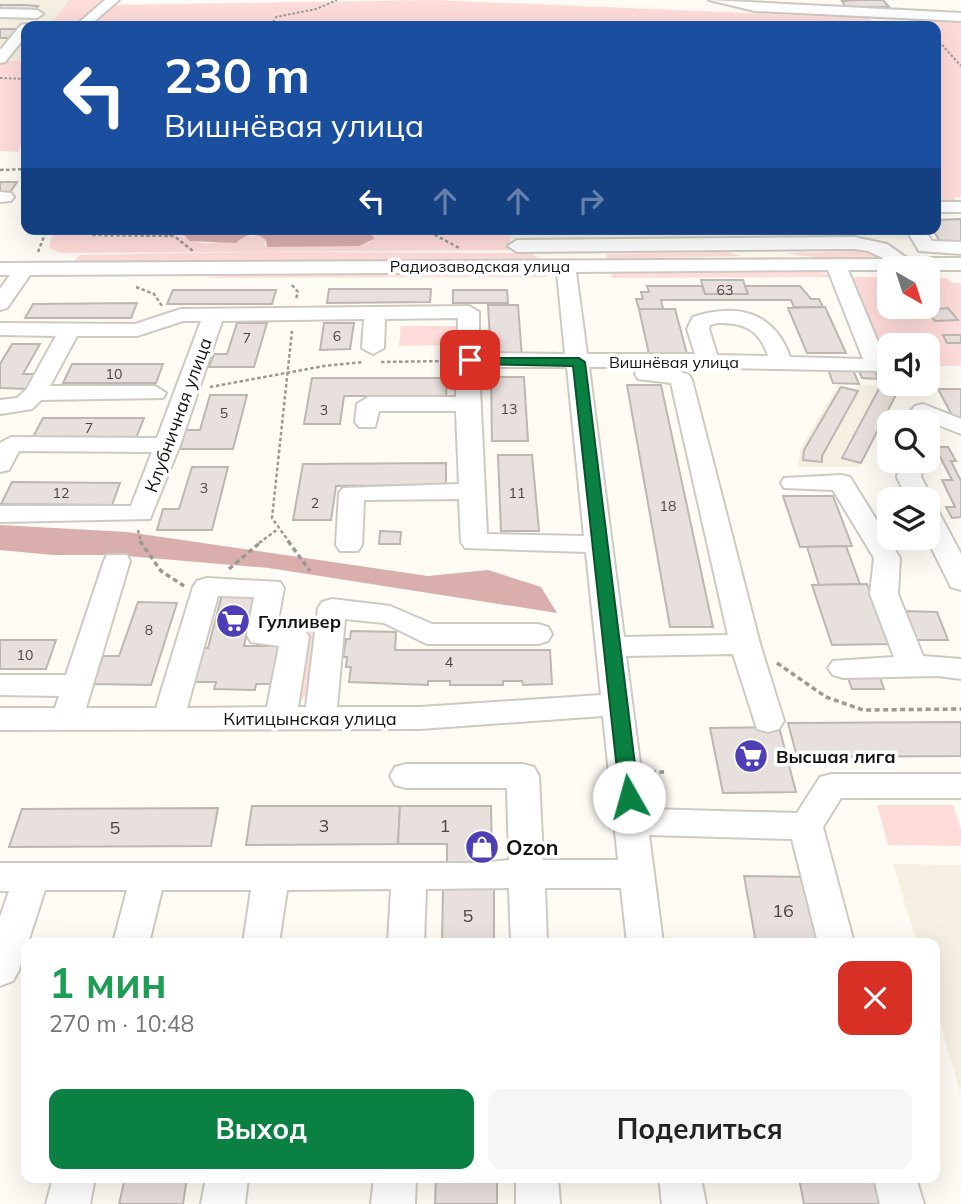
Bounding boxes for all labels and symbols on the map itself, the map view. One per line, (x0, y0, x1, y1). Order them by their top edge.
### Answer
street label: Радиозаводская улица (390, 256, 570, 276)
north arrow (877, 256, 940, 318)
house number: 63 (717, 281, 733, 299)
house number: 6 (333, 327, 341, 345)
house number: 7 (243, 329, 251, 347)
pin (440, 330, 500, 390)
street label: Клубничная улица (139, 334, 217, 496)
street label: Вишнёвая улица (609, 352, 739, 372)
house number: 10 (106, 365, 122, 383)
house number: 13 (501, 400, 517, 418)
house number: 3 (320, 401, 328, 419)
house number: 5 (220, 404, 228, 422)
house number: 7 (85, 419, 93, 437)
house number: 3 (200, 479, 208, 497)
house number: 12 (53, 484, 69, 502)
house number: 11 (509, 484, 525, 502)
house number: 2 (311, 494, 319, 512)
house number: 18 (660, 497, 676, 515)
supermarket icon: Гулливер (214, 602, 252, 640)
place label: Гулливер (258, 610, 341, 633)
house number: 8 (145, 621, 153, 639)
house number: 10 (17, 646, 33, 664)
house number: 4 (445, 653, 454, 671)
street label: Китицынская улица (223, 707, 397, 730)
supermarket icon: Высшая лига (732, 737, 770, 775)
place label: Высшая лига (776, 745, 896, 768)
position arrow (592, 760, 666, 834)
house number: 3 (319, 814, 329, 837)
house number: 1 (440, 814, 450, 837)
house number: 5 (110, 816, 121, 839)
shop icon: Ozon (463, 828, 501, 866)
place label: Ozon (506, 834, 558, 860)
house number: 16 (772, 899, 794, 922)
house number: 5 (463, 904, 474, 927)

